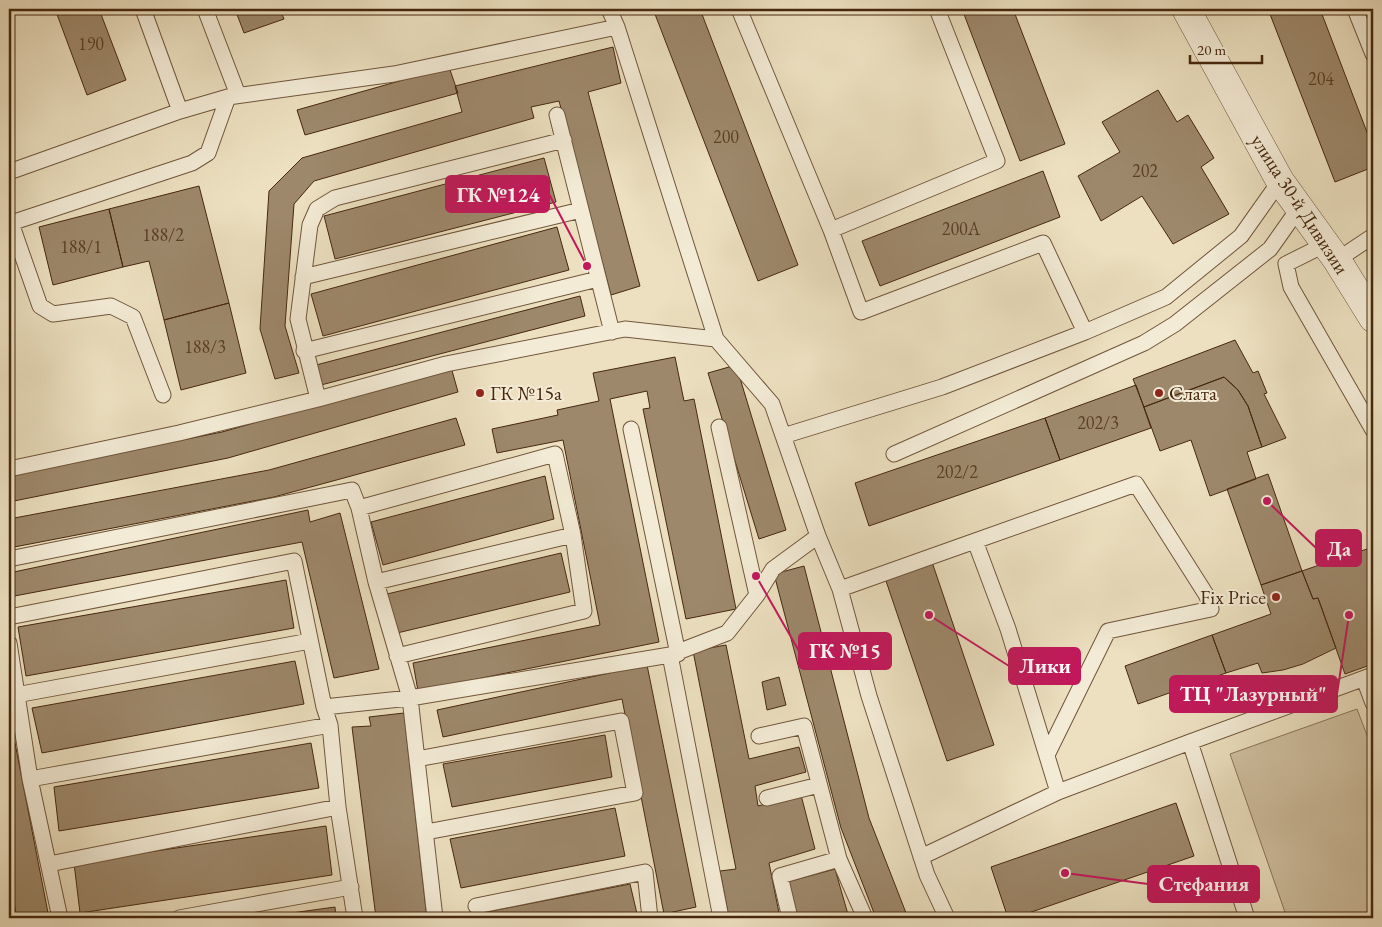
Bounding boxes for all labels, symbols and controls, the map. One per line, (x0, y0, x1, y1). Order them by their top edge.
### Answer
house number: 190 (78, 32, 104, 55)
scale bar (1190, 32, 1262, 64)
text: 20 m (1197, 40, 1226, 59)
house number: 204 (1308, 67, 1334, 90)
house number: 200 (713, 125, 739, 148)
street label: улица 30-й Дивизии (1245, 129, 1355, 280)
house number: 202 (1132, 159, 1158, 182)
callout: ГК №124 (446, 176, 549, 212)
text: ГК №124 (456, 181, 540, 208)
house number: 200А (942, 217, 981, 240)
house number: 188/2 (142, 223, 184, 246)
house number: 188/1 (60, 235, 102, 258)
house number: 188/3 (184, 335, 226, 358)
place label: ГК №15а (490, 380, 562, 406)
place label: Слата (1169, 380, 1217, 406)
marker: ГК №15а (474, 387, 486, 399)
marker: Слата (1153, 387, 1165, 399)
house number: 202/3 (1077, 411, 1119, 434)
house number: 202/2 (936, 460, 978, 483)
callout: Да (1316, 530, 1361, 566)
text: Да (1327, 535, 1352, 562)
place label: Fix Price (1200, 584, 1266, 610)
marker: Fix Price (1270, 591, 1282, 603)
callout: ГК №15 (799, 633, 891, 669)
text: ГК №15 (809, 637, 881, 664)
callout: Лики (1009, 648, 1080, 684)
text: Лики (1019, 652, 1071, 679)
callout: ТЦ "Лазурный" (1170, 676, 1337, 712)
text: ТЦ "Лазурный" (1179, 680, 1327, 707)
callout: Стефания (1148, 866, 1259, 902)
text: Стефания (1159, 870, 1249, 897)

